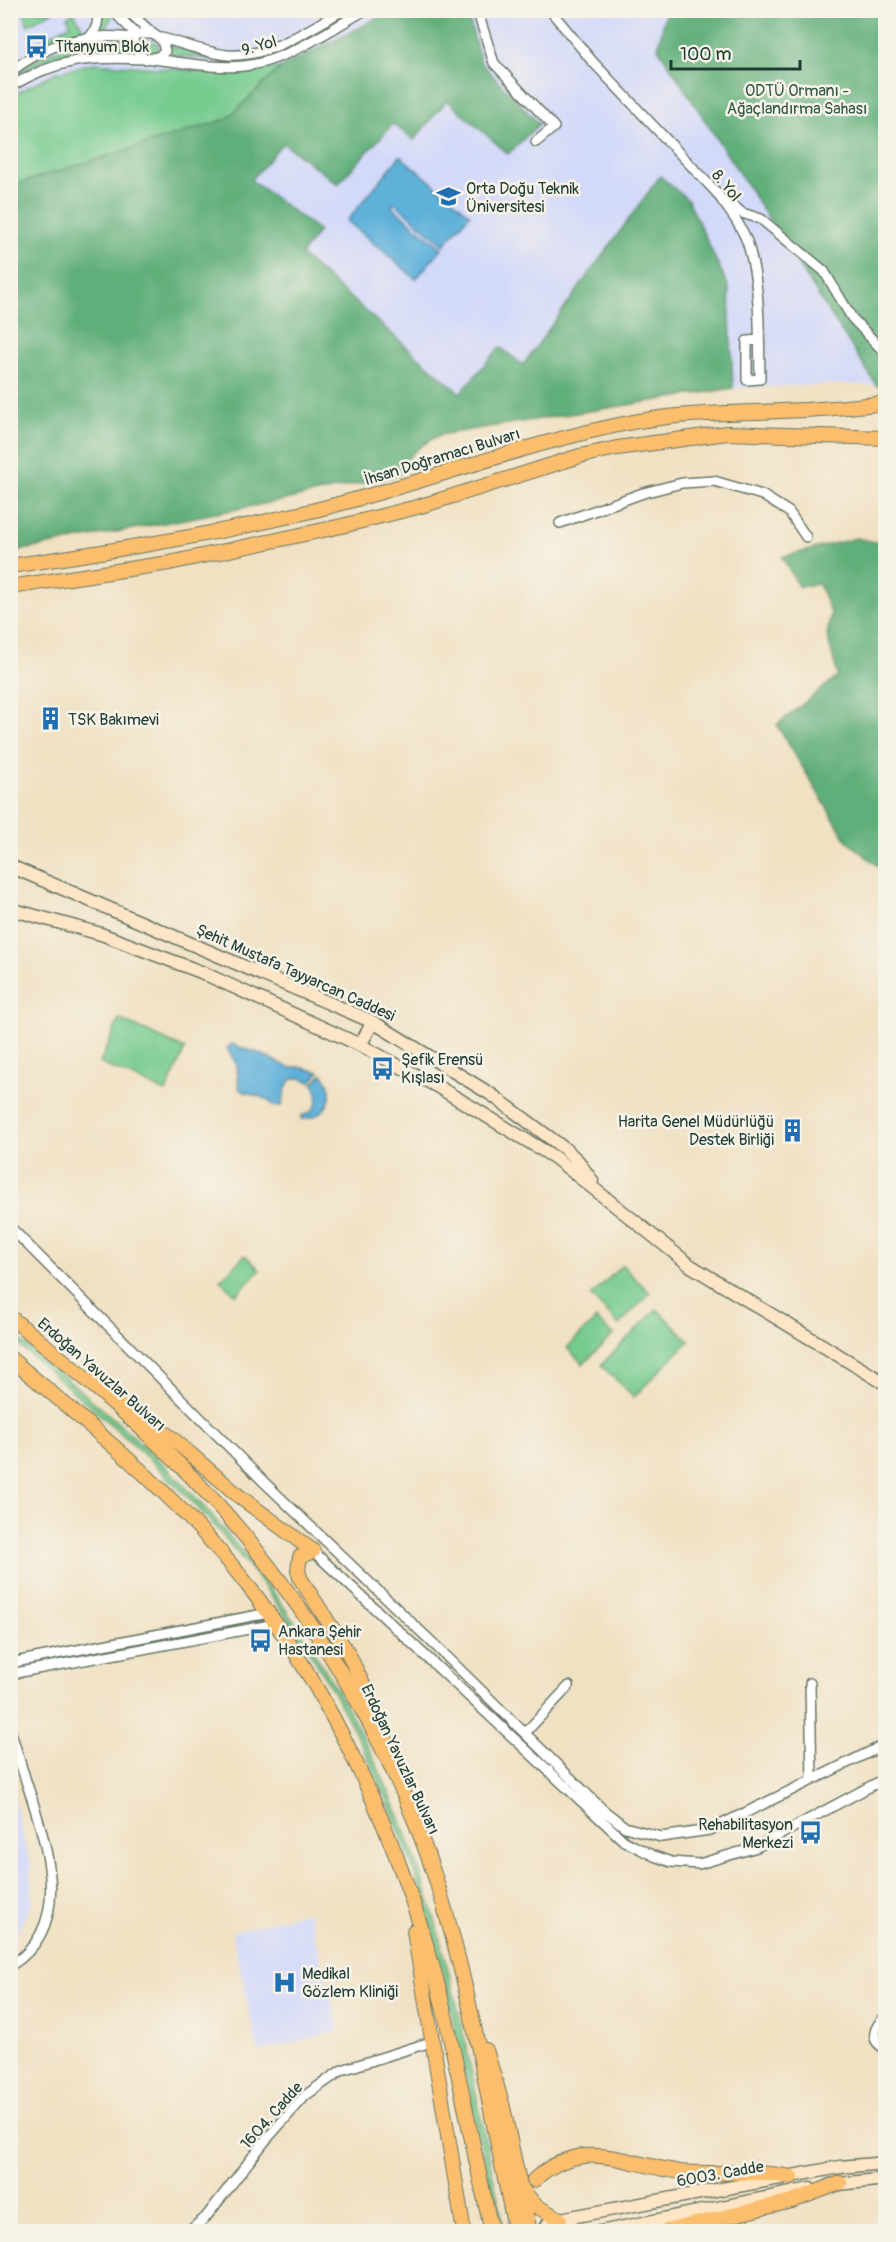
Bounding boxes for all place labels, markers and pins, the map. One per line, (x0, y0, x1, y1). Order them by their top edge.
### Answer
bus stop icon: Titanyum Blok (24, 33, 50, 59)
place label: Titanyum Blok (55, 37, 149, 57)
place label: Orta Doğu Teknik Üniversitesi (466, 179, 579, 217)
school or university icon: Orta Doğu Teknik Üniversitesi (435, 184, 461, 210)
building icon: TSK Bakımevi (37, 706, 63, 732)
place label: TSK Bakımevi (68, 710, 159, 730)
place label: Şefik Erensü Kışlası (401, 1050, 483, 1088)
bus stop icon: Şefik Erensü Kışlası (370, 1055, 396, 1081)
place label: Harita Genel Müdürlüğü Destek Birliği (618, 1112, 774, 1150)
building icon: Harita Genel Müdürlüğü Destek Birliği (779, 1117, 805, 1143)
place label: Ankara Şehir Hastanesi (278, 1622, 362, 1660)
bus stop icon: Ankara Şehir Hastanesi (247, 1627, 273, 1653)
place label: Rehabilitasyon Merkezi (698, 1815, 793, 1853)
bus stop icon: Rehabilitasyon Merkezi (798, 1820, 824, 1846)
place label: Medikal Gözlem Kliniği (302, 1964, 398, 2002)
hospital icon: Medikal Gözlem Kliniği (271, 1969, 297, 1995)

